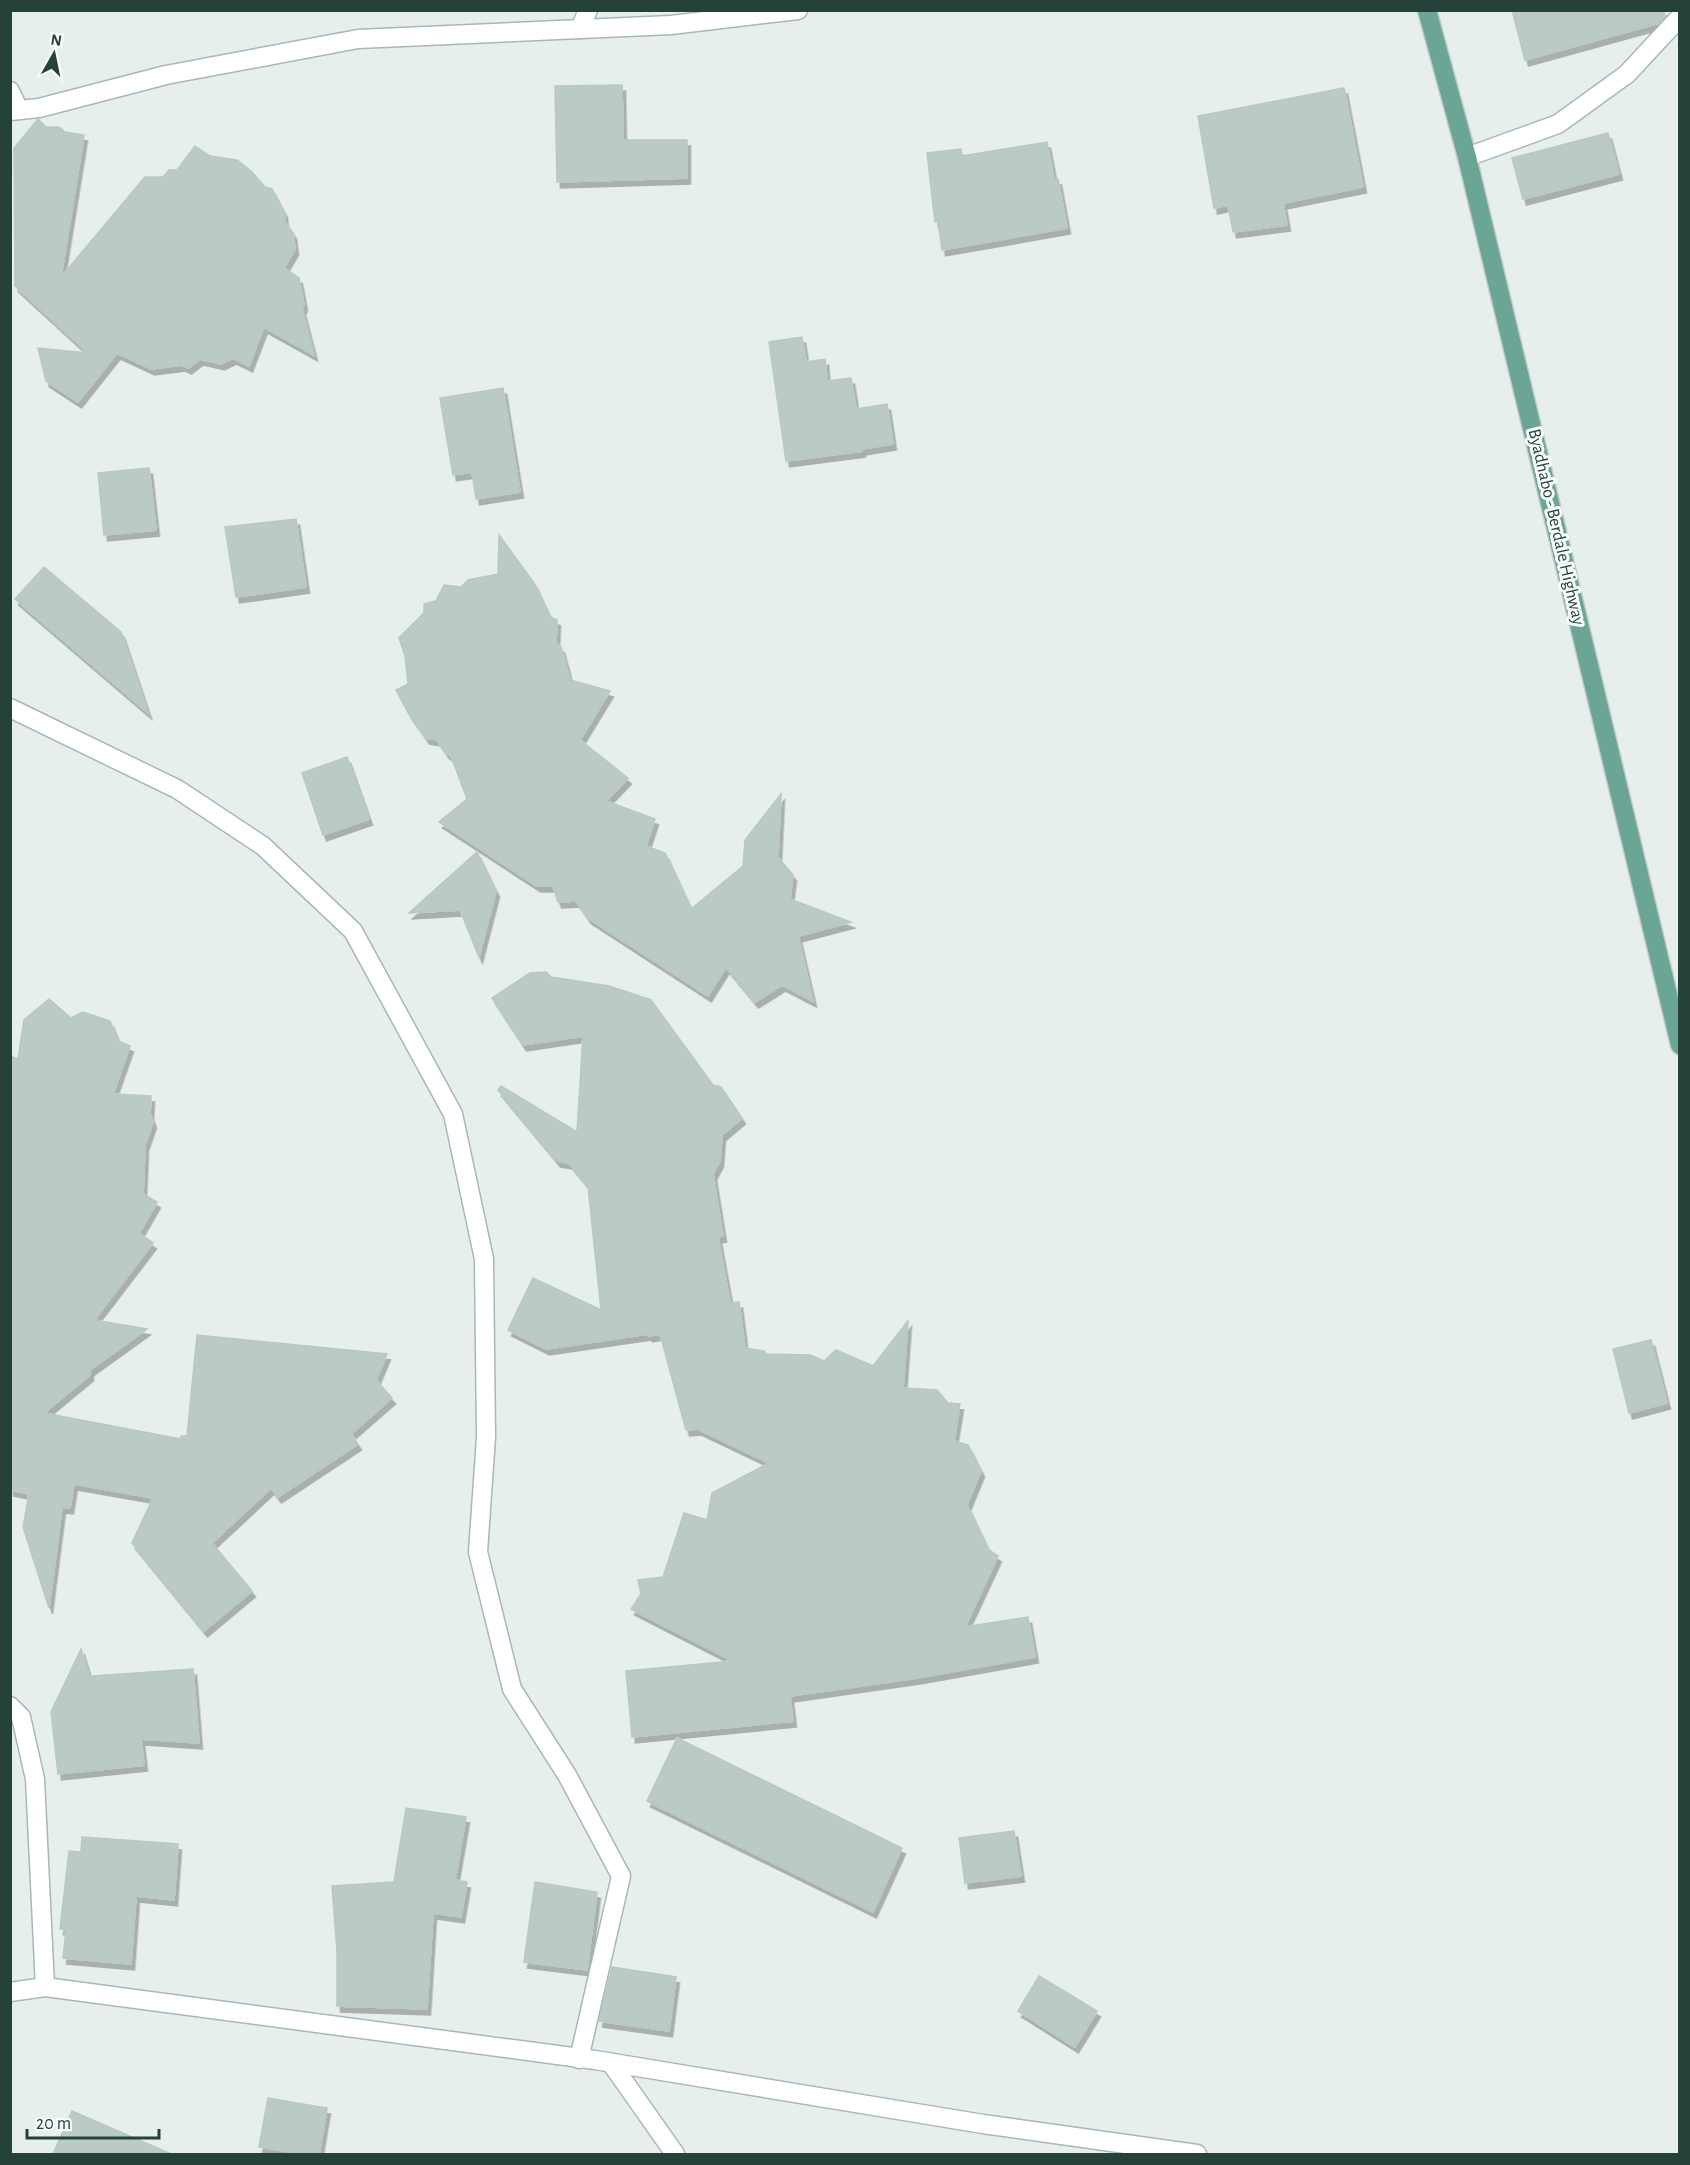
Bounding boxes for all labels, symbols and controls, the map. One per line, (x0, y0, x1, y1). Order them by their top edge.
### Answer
north arrow (24, 24, 84, 84)
text: N (49, 31, 63, 49)
street label: Byadhabo - Berdale Highway (1525, 427, 1587, 627)
scale bar (27, 2102, 159, 2140)
text: 20 m (36, 2115, 71, 2133)

